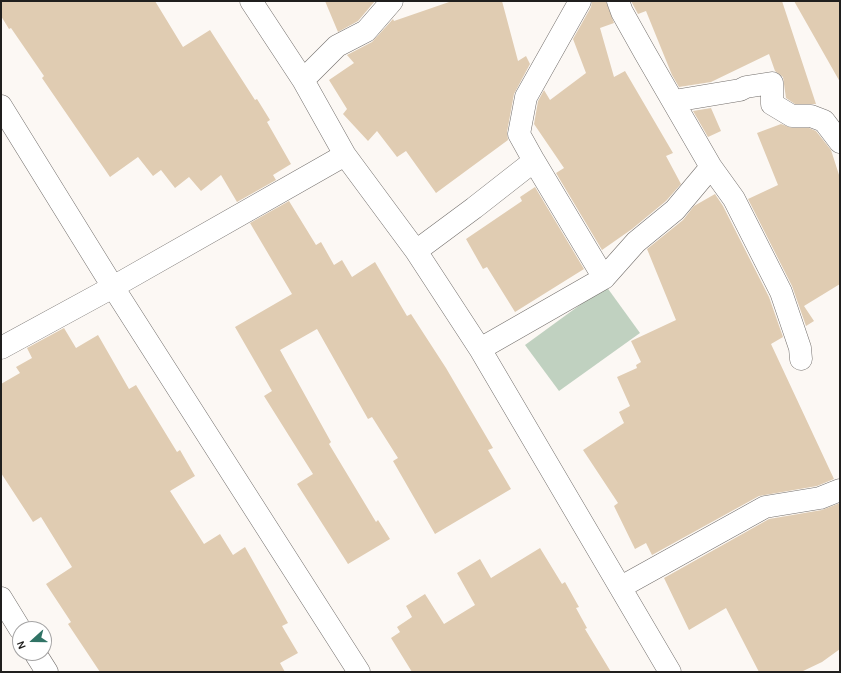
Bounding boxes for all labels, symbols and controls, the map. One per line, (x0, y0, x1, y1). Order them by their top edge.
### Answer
north arrow (12, 621, 52, 661)
text: N (14, 639, 29, 651)

